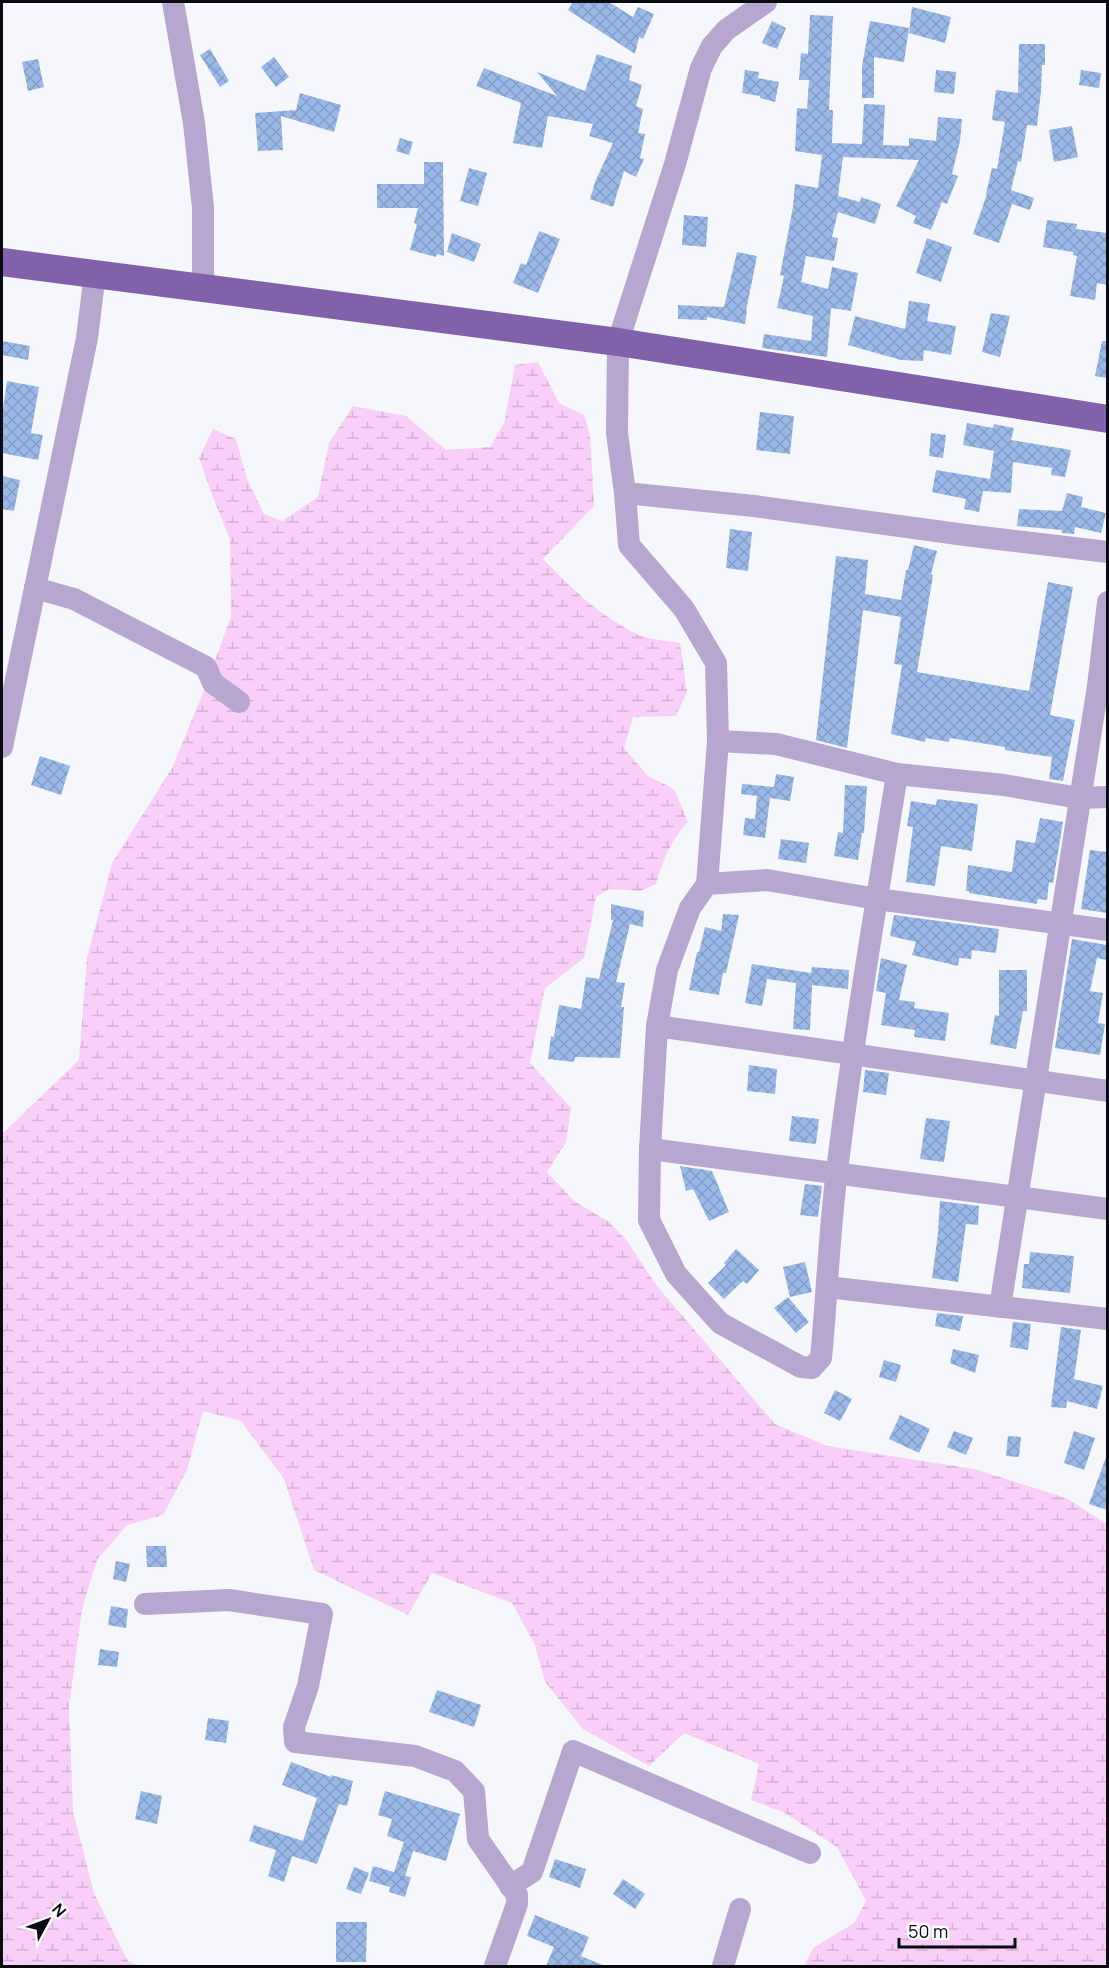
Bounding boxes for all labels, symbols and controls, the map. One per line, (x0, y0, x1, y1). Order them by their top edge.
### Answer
north arrow (18, 1890, 78, 1950)
text: N (47, 1899, 71, 1922)
scale bar (899, 1911, 1014, 1949)
text: 50 m (908, 1919, 948, 1943)

